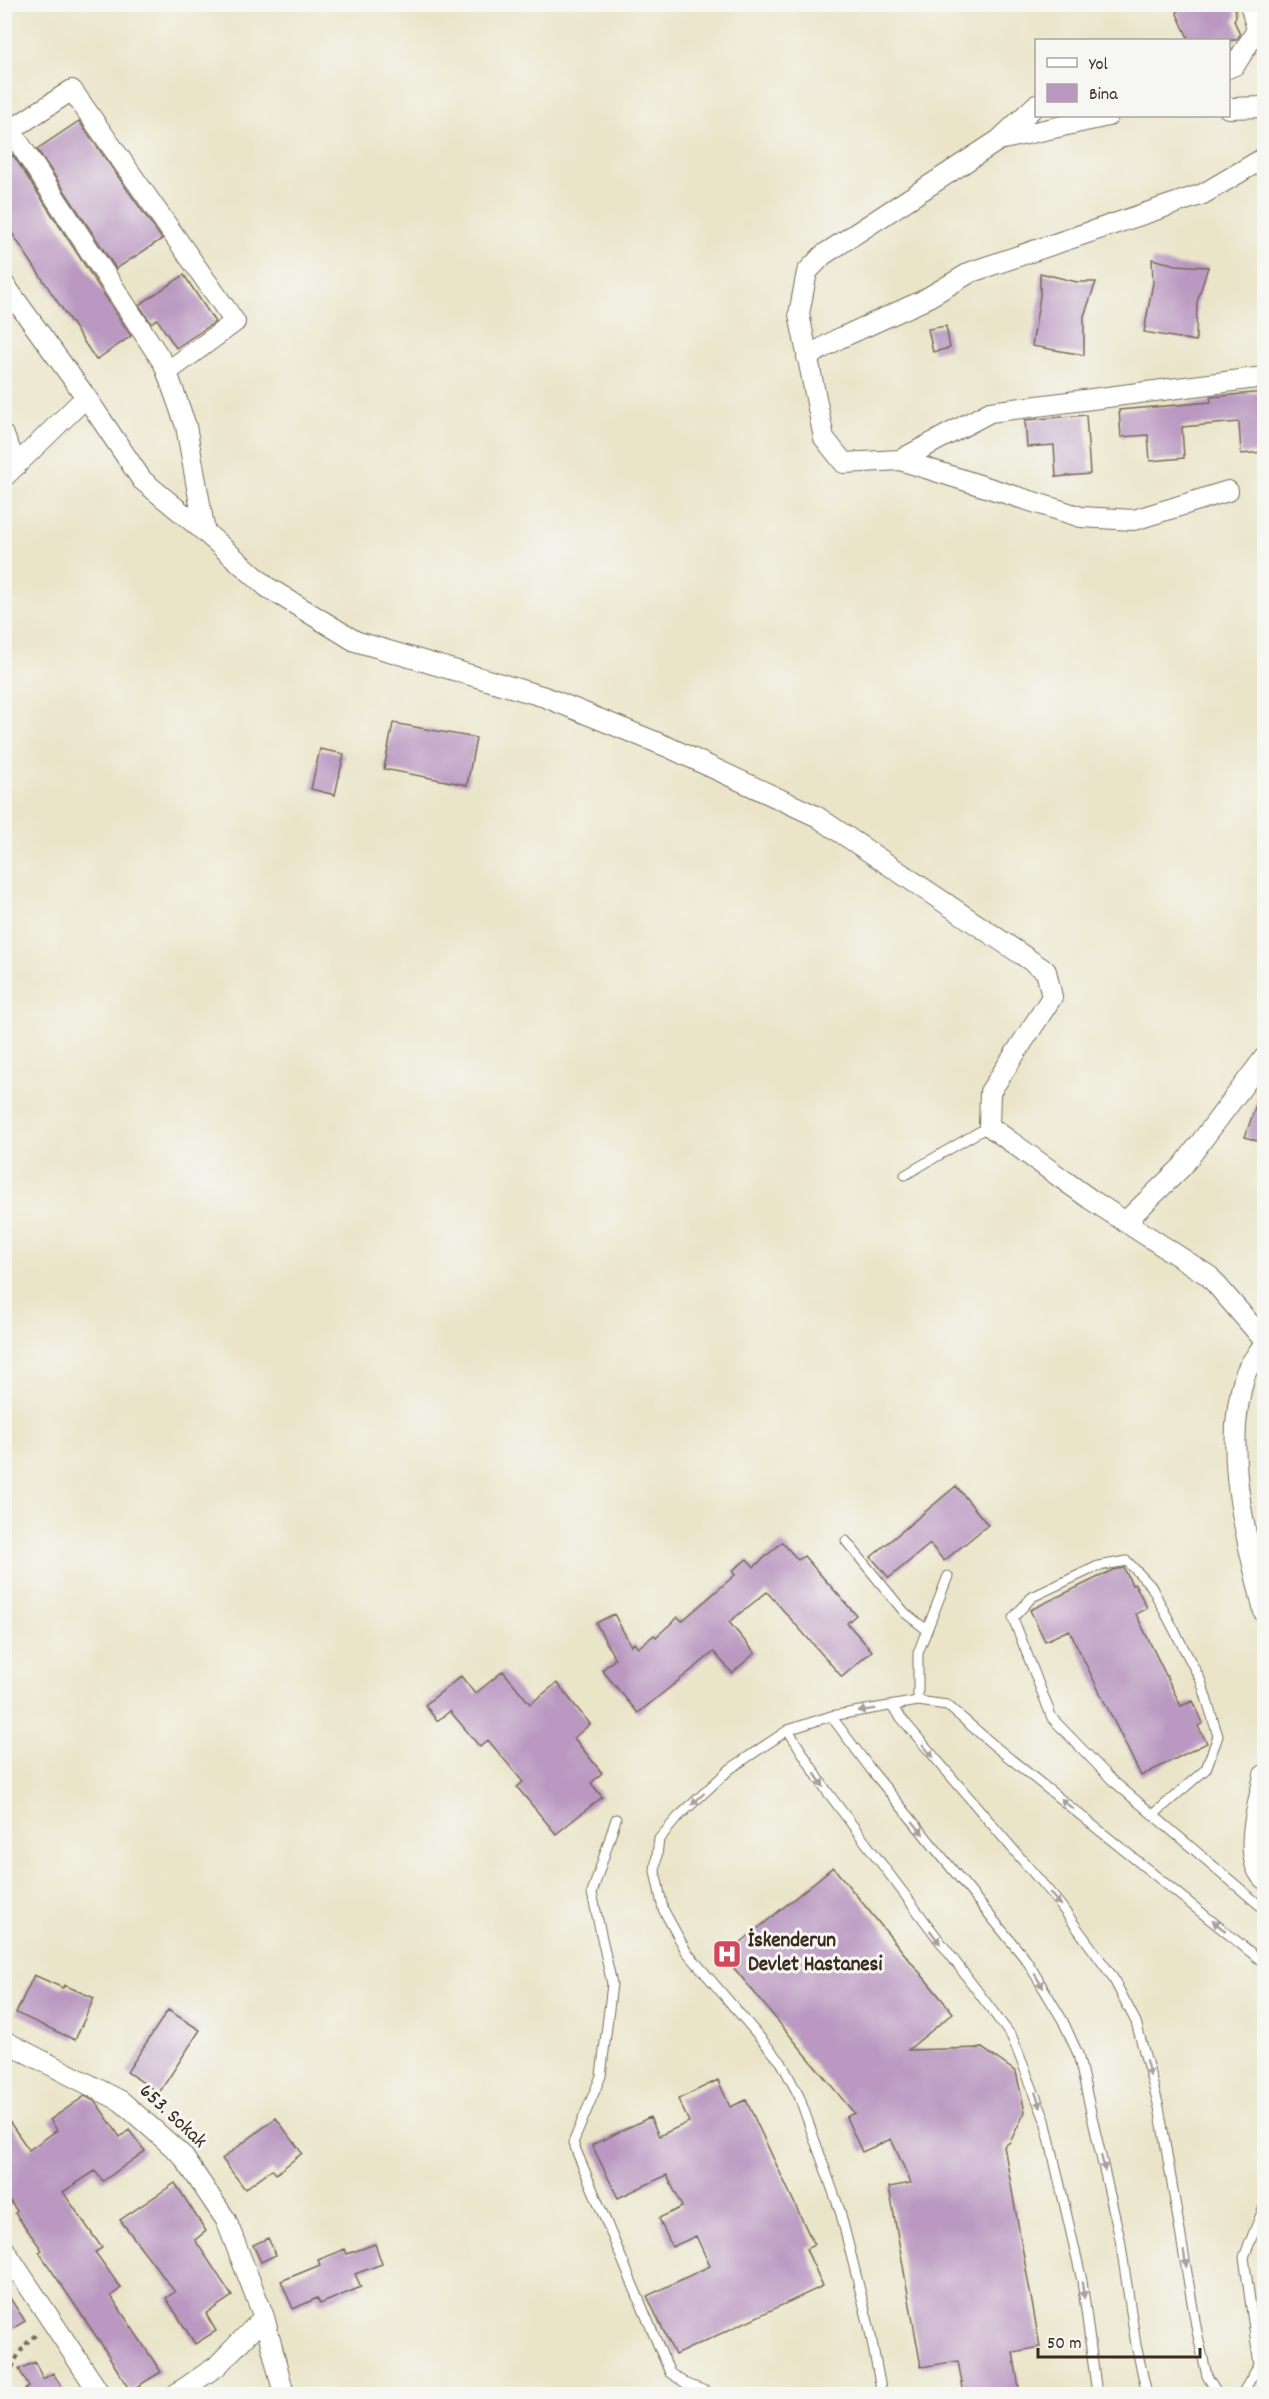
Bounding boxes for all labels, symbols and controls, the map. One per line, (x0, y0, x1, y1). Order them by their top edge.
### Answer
legend (1035, 39, 1230, 117)
text: Yol (1089, 53, 1109, 78)
text: Bina (1089, 83, 1118, 108)
one-way arrow (857, 1706, 876, 1715)
one-way arrow (922, 1743, 935, 1759)
one-way arrow (814, 1772, 825, 1788)
one-way arrow (691, 1791, 705, 1805)
one-way arrow (1060, 1798, 1075, 1811)
one-way arrow (911, 1820, 924, 1835)
one-way arrow (1048, 1891, 1061, 1906)
one-way arrow (1211, 1920, 1227, 1933)
place label: İskenderun Devlet Hastanesi (748, 1927, 882, 1981)
one-way arrow (929, 1928, 941, 1944)
hospital icon: İskenderun Devlet Hastanesi (711, 1938, 743, 1970)
one-way arrow (1034, 1973, 1044, 1990)
one-way arrow (1144, 2058, 1154, 2077)
street label: 653. Sokak (131, 2078, 213, 2156)
one-way arrow (1034, 2091, 1043, 2109)
one-way arrow (1098, 2154, 1108, 2173)
one-way arrow (1180, 2250, 1189, 2269)
one-way arrow (1078, 2280, 1087, 2299)
scale bar (1038, 2321, 1200, 2359)
text: 50 m (1047, 2332, 1082, 2357)

